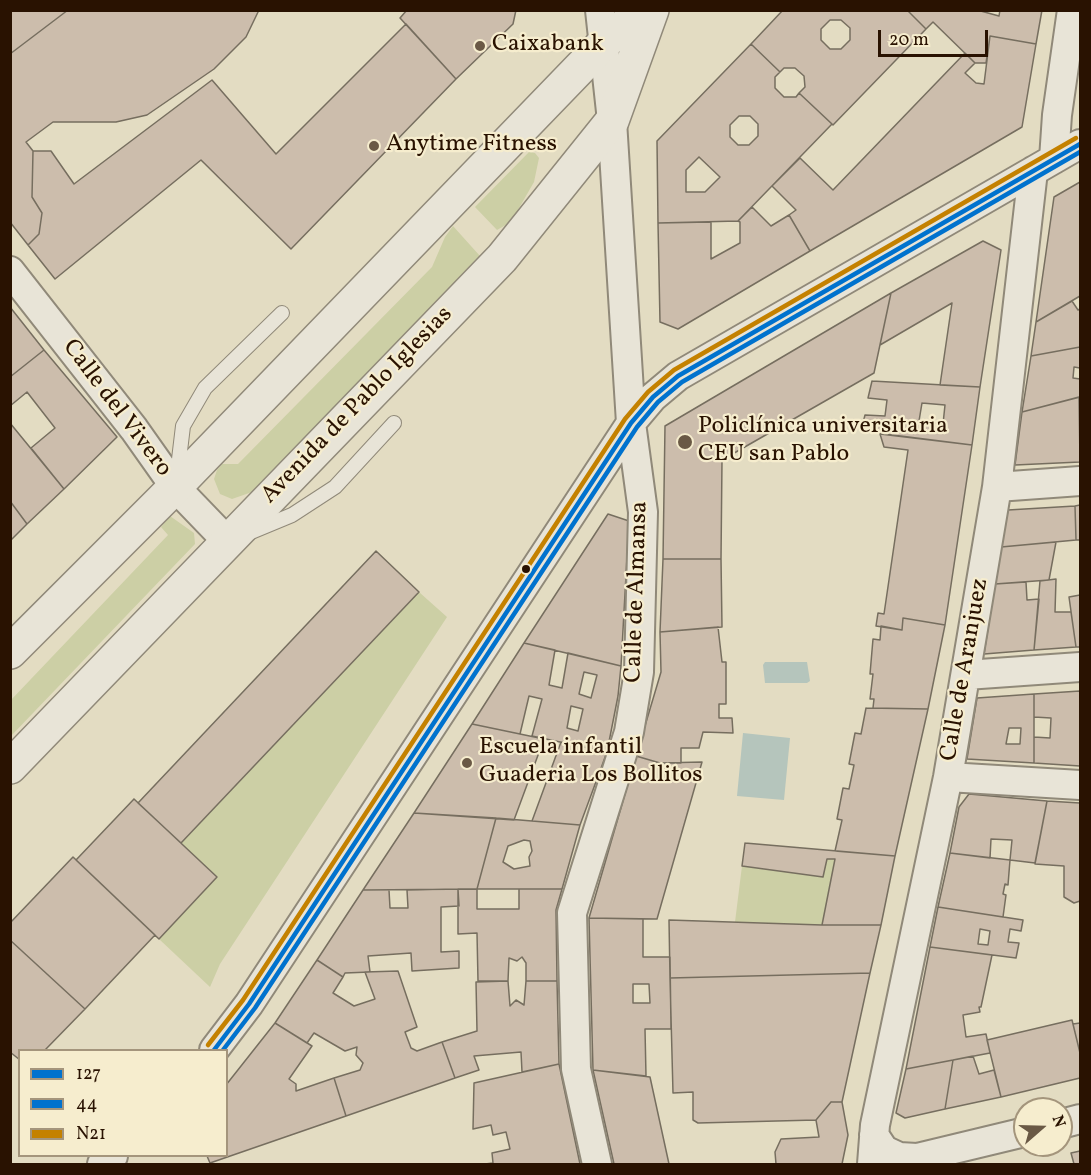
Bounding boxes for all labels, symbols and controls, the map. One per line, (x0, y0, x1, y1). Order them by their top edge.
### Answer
scale bar (881, 18, 990, 56)
text: 20 m (889, 28, 929, 53)
place label: Caixabank (492, 32, 604, 60)
marker: Caixabank (473, 39, 487, 53)
place label: Anytime Fitness (386, 132, 557, 160)
marker: Anytime Fitness (367, 139, 381, 153)
street label: Avenida de Pablo Iglesias (256, 301, 460, 511)
street label: Calle del Vivero (55, 335, 177, 483)
place label: Policlínica universitaria CEU san Pablo (698, 414, 948, 470)
marker: Policlínica universitaria CEU san Pablo (676, 433, 694, 451)
street label: Calle de Almansa (620, 501, 656, 683)
unlabelled marker (520, 563, 532, 575)
street label: Calle de Aranjuez (936, 576, 996, 764)
place label: Escuela infantil Guaderia Los Bollitos (479, 735, 703, 791)
marker: Escuela infantil Guaderia Los Bollitos (460, 756, 474, 770)
legend (18, 1049, 228, 1157)
text: 127 (76, 1062, 101, 1087)
text: 44 (76, 1092, 98, 1117)
north arrow (1013, 1097, 1073, 1157)
text: N (1046, 1112, 1070, 1131)
text: N21 (76, 1122, 106, 1147)

